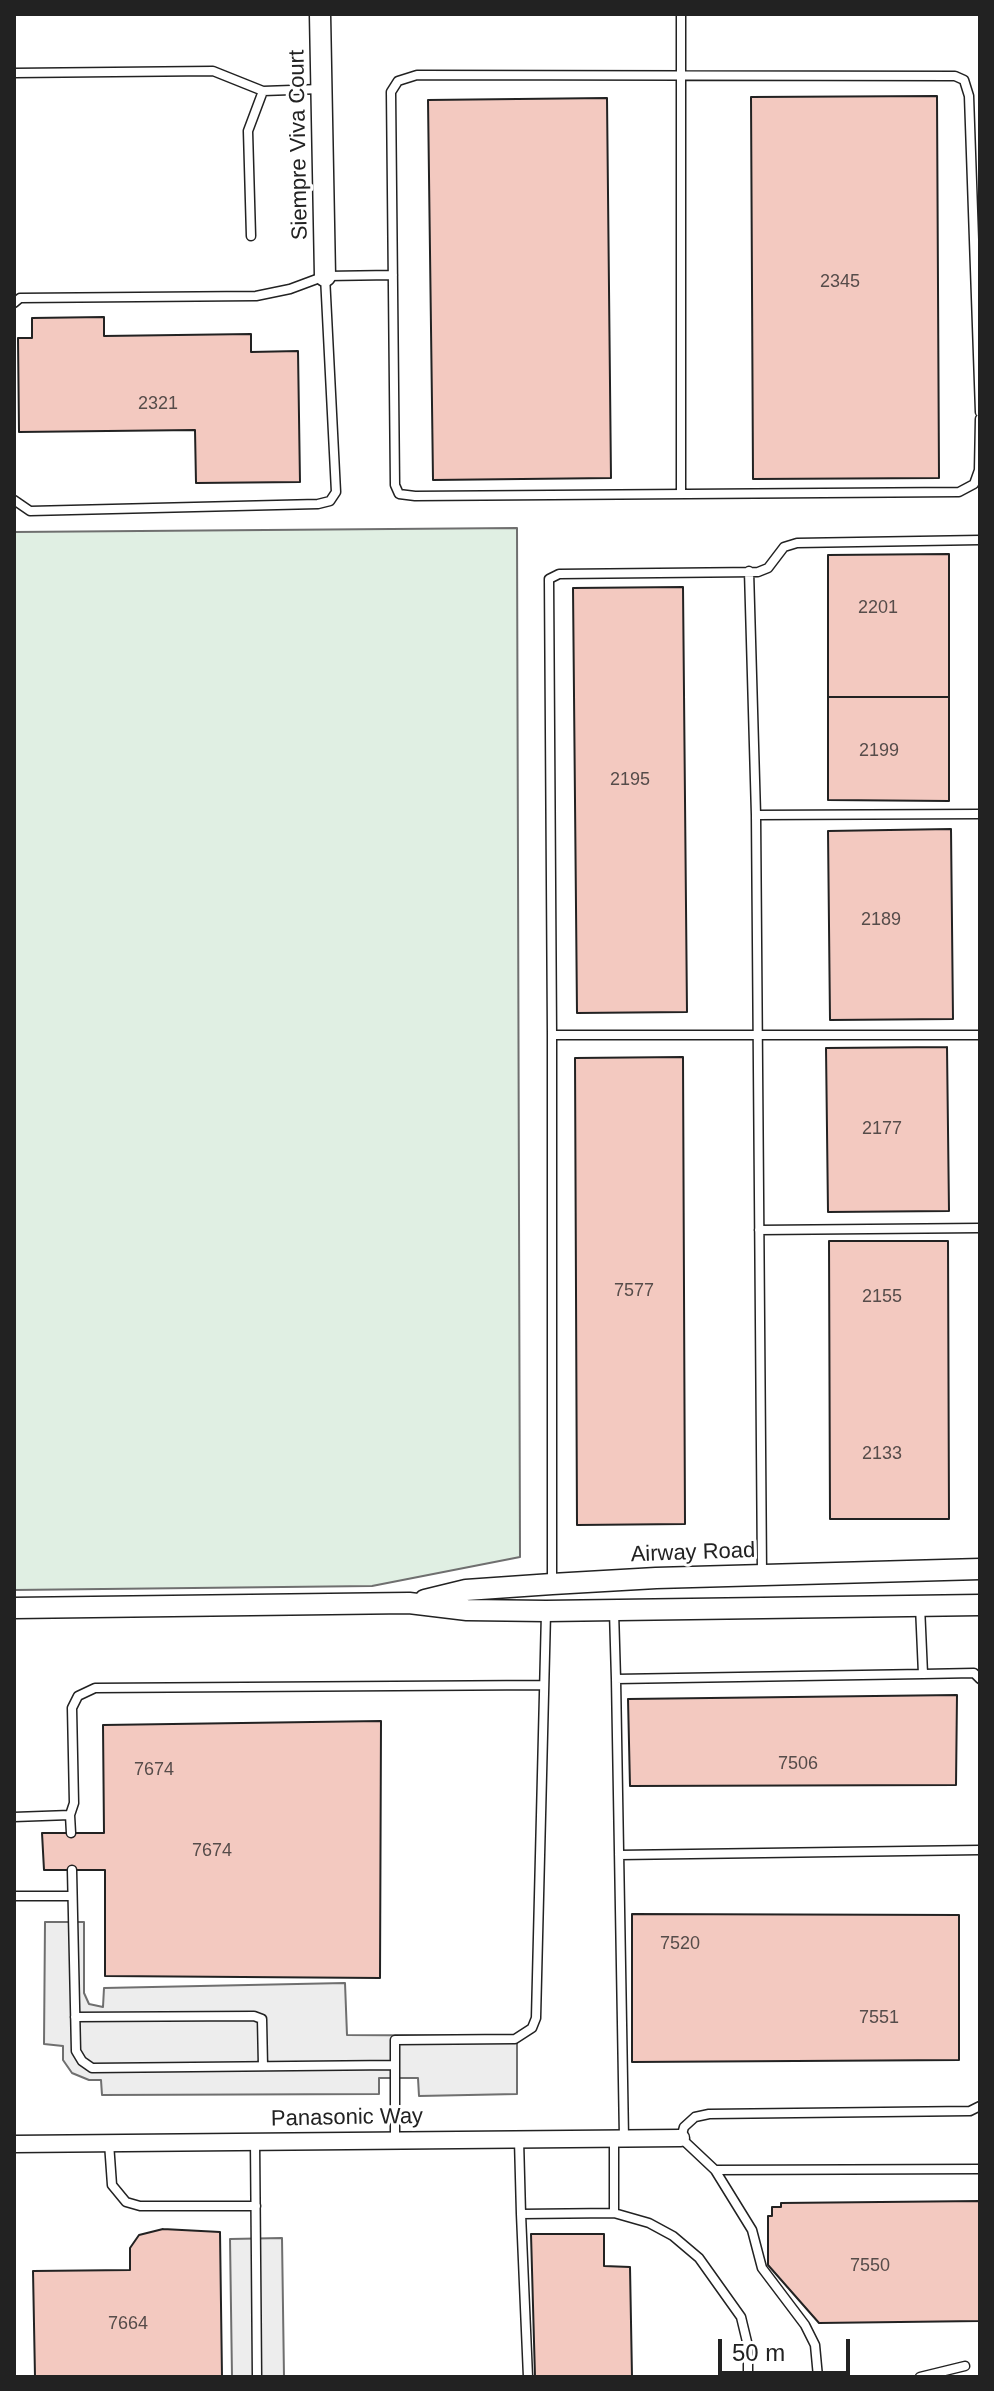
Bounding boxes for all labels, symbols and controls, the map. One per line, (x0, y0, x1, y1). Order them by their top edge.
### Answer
street label: Siempre Viva Court (284, 50, 314, 240)
house number: 2345 (820, 271, 860, 293)
house number: 2321 (138, 393, 178, 415)
house number: 2201 (858, 597, 898, 619)
house number: 2199 (859, 740, 899, 762)
house number: 2195 (610, 769, 650, 791)
house number: 2189 (861, 909, 901, 931)
house number: 2177 (862, 1118, 902, 1140)
house number: 7577 (614, 1280, 654, 1302)
house number: 2155 (862, 1286, 902, 1308)
house number: 2133 (862, 1443, 902, 1465)
street label: Airway Road (630, 1538, 756, 1568)
house number: 7506 (778, 1753, 818, 1775)
house number: 7674 (134, 1759, 174, 1781)
house number: 7674 (192, 1840, 232, 1862)
house number: 7520 (660, 1933, 700, 1955)
house number: 7551 (859, 2007, 899, 2029)
street label: Panasonic Way (271, 2103, 423, 2133)
house number: 7550 (850, 2255, 890, 2277)
house number: 7664 (108, 2313, 148, 2335)
scale bar (722, 2323, 854, 2373)
text: 50 m (732, 2339, 785, 2366)

